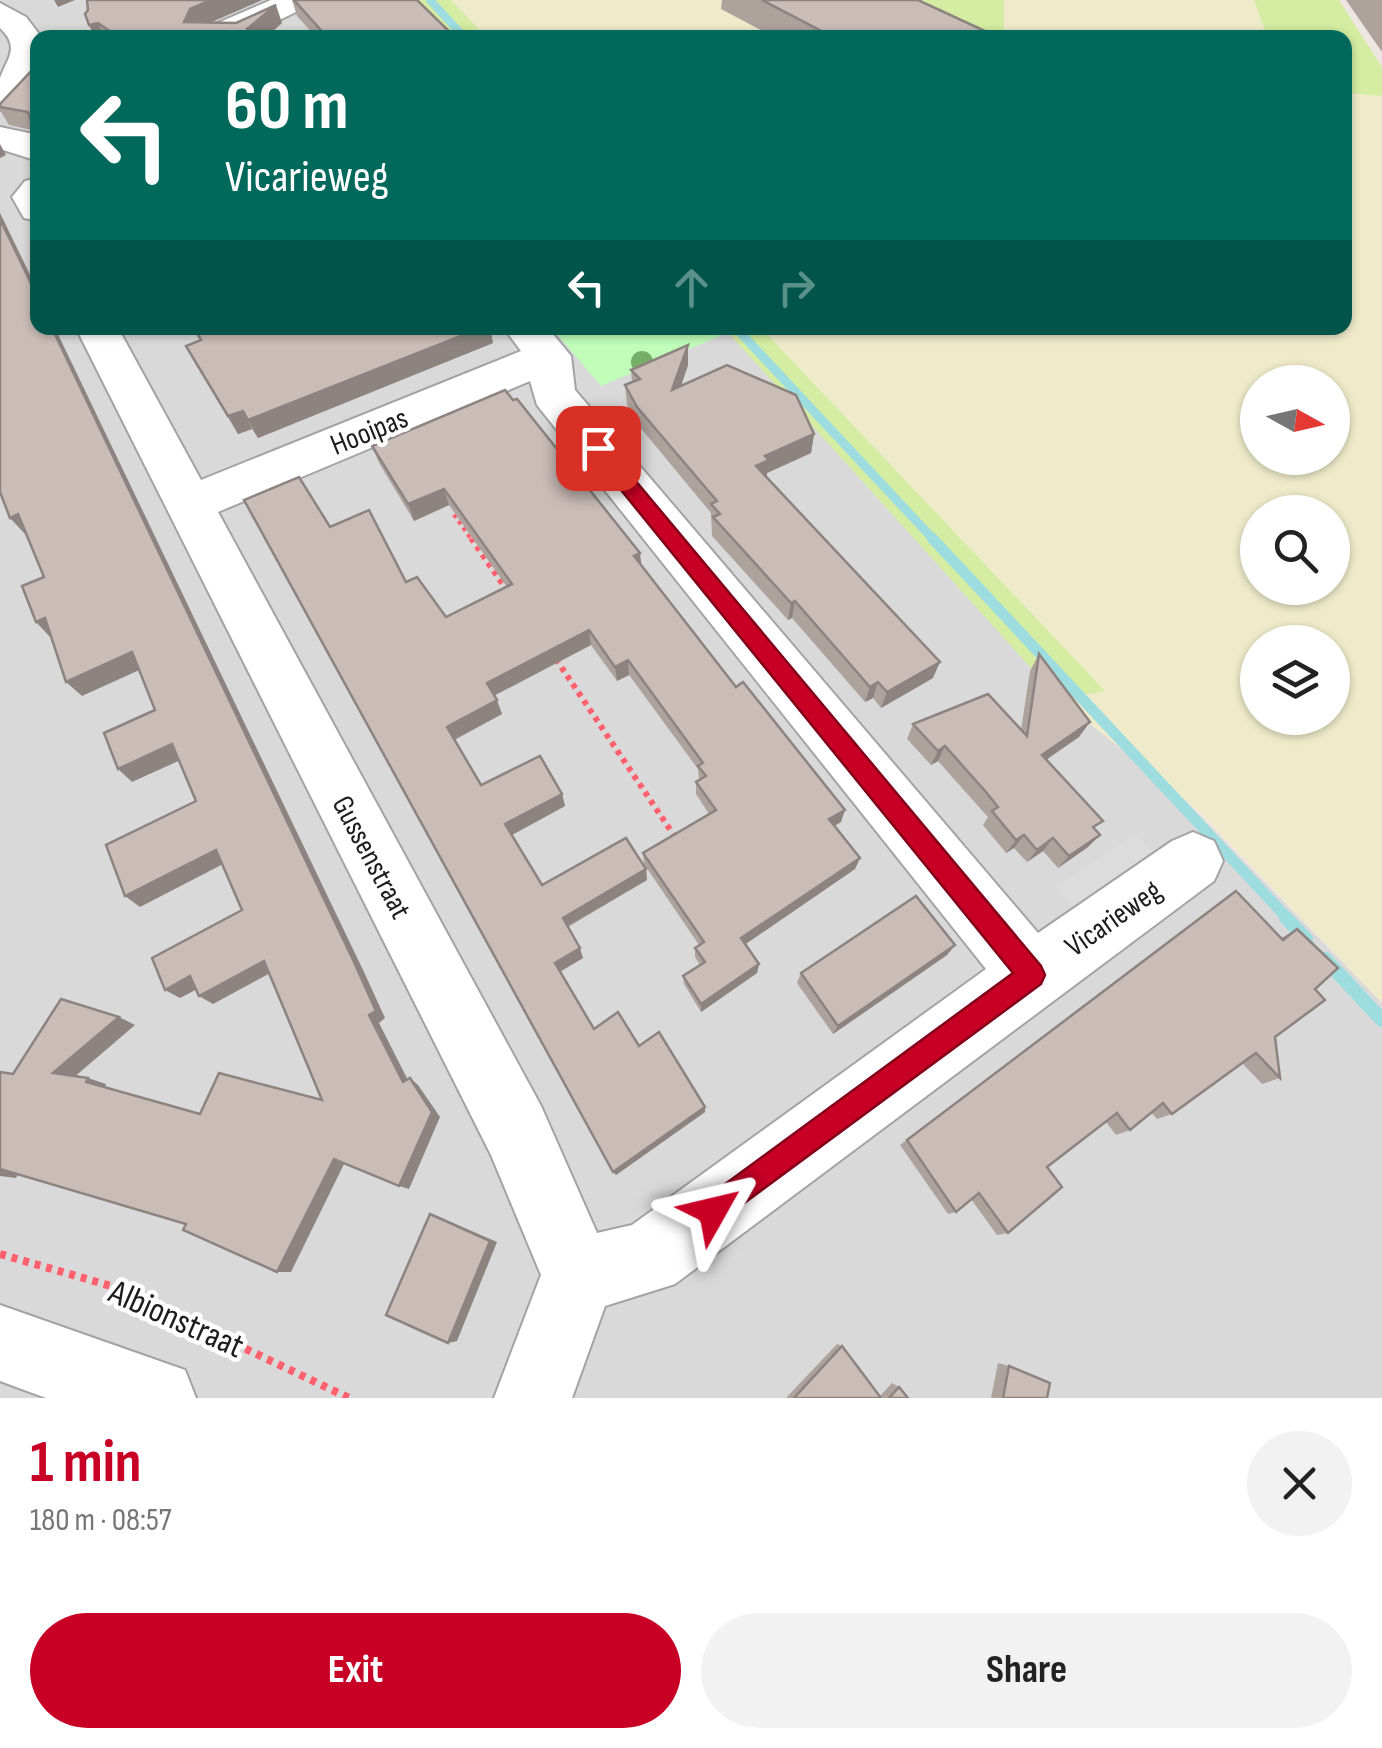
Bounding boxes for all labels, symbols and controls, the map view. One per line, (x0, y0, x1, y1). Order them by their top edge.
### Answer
text: 60 m (225, 65, 349, 149)
icon: left (60, 70, 190, 200)
text: Vicarieweg (225, 150, 389, 205)
icon: left (559, 260, 614, 315)
icon: ahead (664, 260, 719, 315)
icon: right (769, 260, 824, 315)
north arrow (1240, 365, 1350, 475)
map controls (1240, 365, 1350, 735)
street label: Hooipas (325, 400, 413, 464)
pin (556, 406, 641, 491)
icon: arrive (571, 421, 626, 476)
button: search (1240, 495, 1350, 605)
button: layers (1240, 625, 1350, 735)
street label: Gussenstraat (324, 790, 418, 925)
street label: Vicarieweg (1059, 873, 1169, 965)
position arrow (661, 1159, 765, 1263)
street label: Albionstraat (101, 1270, 250, 1368)
text: 1 min (30, 1427, 142, 1499)
button: close (1247, 1431, 1352, 1536)
text: 180 m · 08:57 (30, 1501, 172, 1540)
button: Exit (30, 1613, 681, 1728)
button: Share (701, 1613, 1352, 1728)

